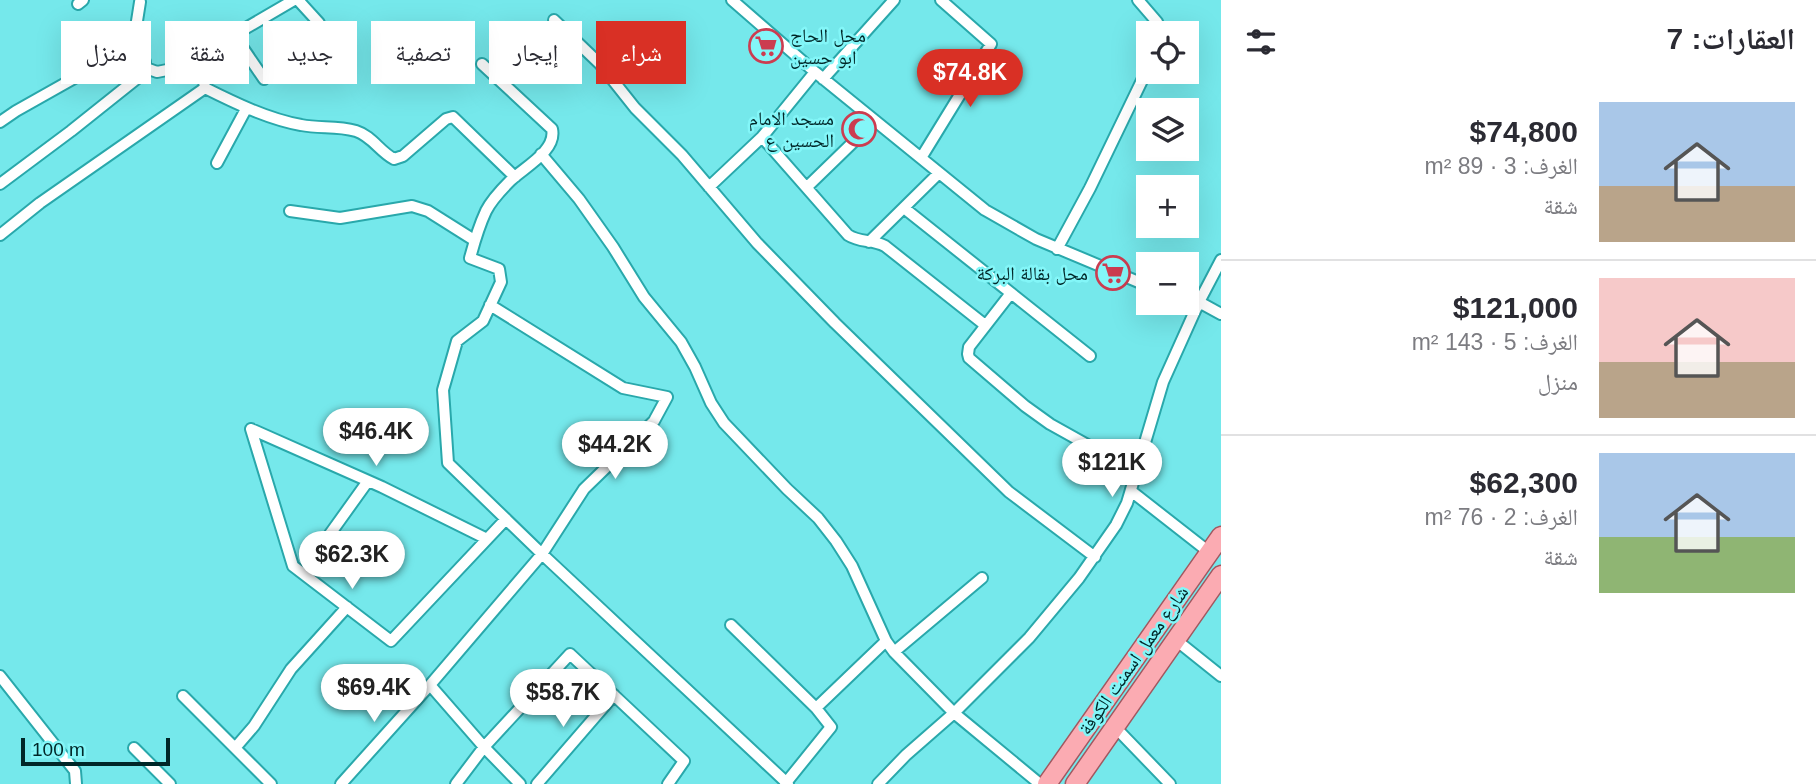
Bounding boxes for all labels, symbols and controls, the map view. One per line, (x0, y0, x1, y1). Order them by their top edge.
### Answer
chip: منزل (61, 21, 151, 84)
chip: شقة (165, 21, 249, 84)
chip: جديد (263, 21, 357, 84)
chip: تصفية (371, 21, 475, 84)
chip: إيجار (489, 21, 582, 84)
chip: شراء (596, 21, 686, 84)
map controls (1136, 21, 1199, 315)
button: locate (1136, 21, 1199, 84)
text: العقارات: 7 (1667, 22, 1795, 55)
icon: filters (1242, 23, 1280, 61)
place label: محل الحاج ابو حسين (790, 25, 866, 69)
supermarket icon: محل الحاج ابو حسين (747, 27, 785, 65)
pin: $74.8K (913, 50, 1027, 109)
text: $74.8K (933, 59, 1007, 85)
button: layers (1136, 98, 1199, 161)
place label: مسجد الامام الحسين ع (749, 108, 834, 152)
mosque icon: مسجد الامام الحسين ع (840, 110, 878, 148)
text: $74,800 (1470, 115, 1578, 148)
icon: home (1655, 130, 1739, 214)
text: الغرف: 3 · 89 m² (1424, 153, 1578, 179)
button: + (1136, 175, 1199, 238)
text: شقة (1544, 193, 1578, 219)
button: − (1136, 252, 1199, 315)
supermarket icon: محل بقالة البركة (1094, 254, 1132, 292)
place label: محل بقالة البركة (977, 263, 1088, 285)
text: $121,000 (1453, 291, 1578, 324)
icon: home (1655, 306, 1739, 390)
text: الغرف: 5 · 143 m² (1412, 329, 1578, 355)
text: منزل (1538, 369, 1578, 395)
pin: $46.4K (319, 408, 433, 468)
text: $46.4K (339, 418, 413, 444)
pin: $44.2K (558, 421, 672, 481)
text: $44.2K (578, 431, 652, 457)
pin: $121K (1063, 440, 1161, 499)
text: $121K (1078, 449, 1146, 475)
text: $62,300 (1470, 466, 1578, 499)
icon: home (1655, 481, 1739, 565)
text: الغرف: 2 · 76 m² (1424, 504, 1578, 530)
pin: $62.3K (295, 532, 409, 591)
text: $62.3K (315, 541, 389, 567)
text: شقة (1544, 544, 1578, 570)
street label: شارع معمل اسمنت الكوفة (1074, 582, 1193, 739)
pin: $69.4K (317, 664, 431, 724)
pin: $58.7K (506, 670, 620, 729)
text: $69.4K (337, 674, 411, 700)
text: $58.7K (526, 679, 600, 705)
scale bar (21, 735, 170, 767)
text: 100 m (32, 739, 85, 760)

